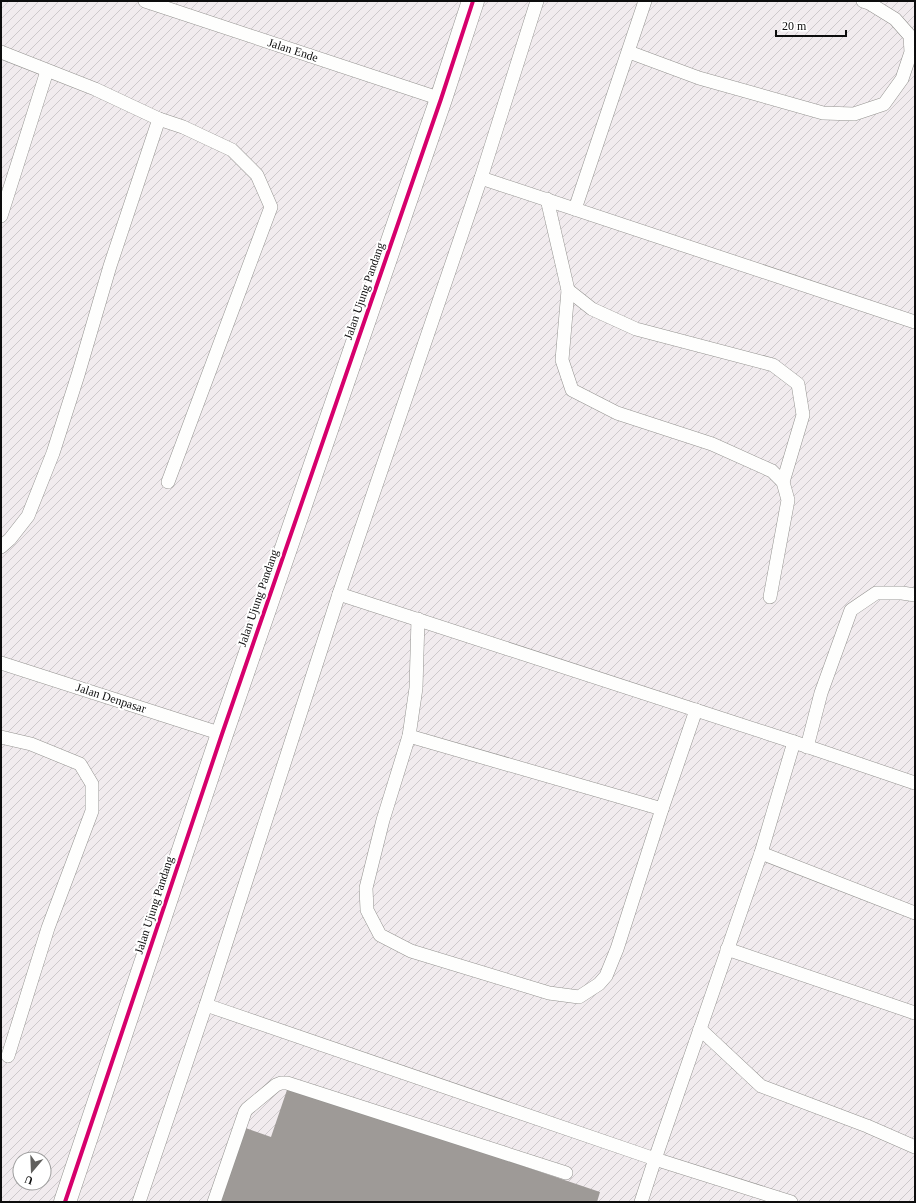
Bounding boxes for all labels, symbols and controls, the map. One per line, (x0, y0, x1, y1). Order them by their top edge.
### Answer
scale bar (776, 12, 846, 38)
text: 20 m (782, 19, 807, 33)
street label: Jalan Ende (266, 35, 320, 65)
street label: Jalan Ujung Pandang (341, 241, 387, 341)
street label: Jalan Ujung Pandang (235, 548, 281, 648)
street label: Jalan Denpasar (74, 680, 148, 716)
street label: Jalan Ujung Pandang (132, 854, 176, 956)
north arrow (12, 1151, 52, 1191)
text: U (23, 1173, 34, 1187)

